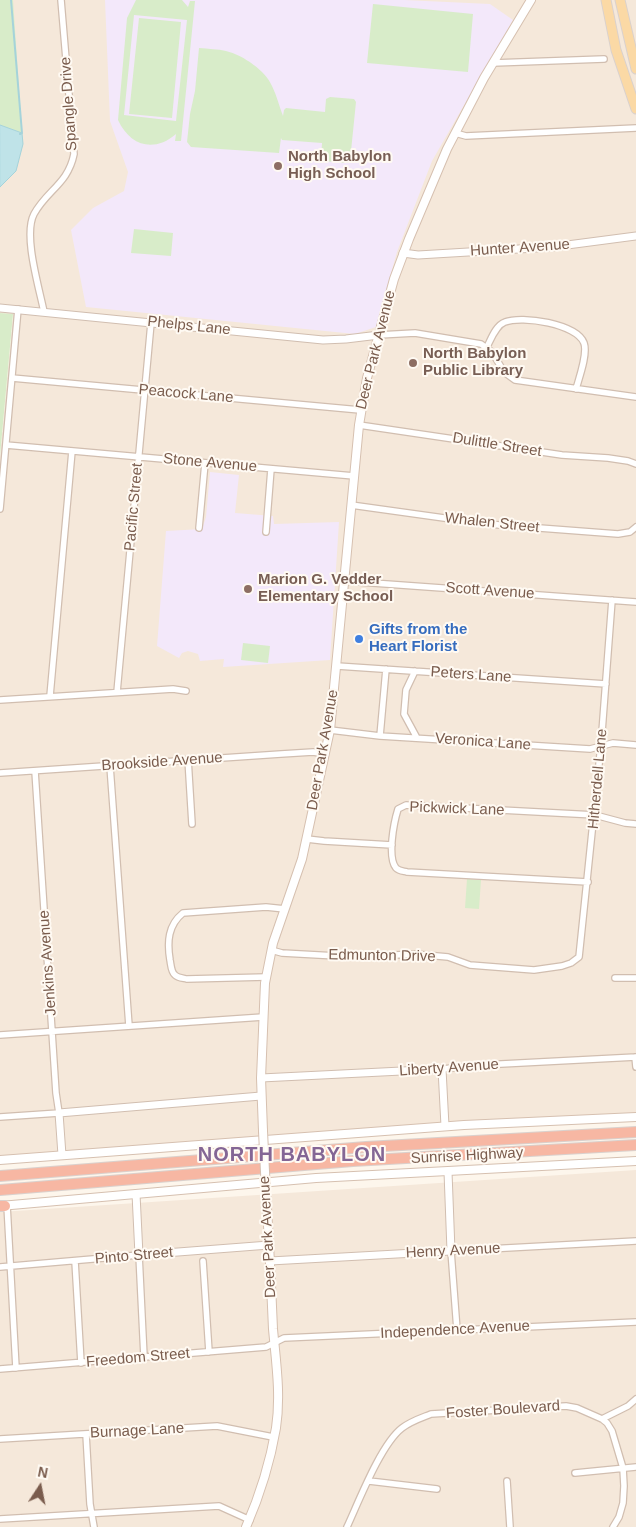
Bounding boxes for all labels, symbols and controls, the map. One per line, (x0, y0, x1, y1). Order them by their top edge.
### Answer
street label: Spangle Drive (57, 56, 81, 152)
place label: North Babylon High School (288, 148, 391, 183)
marker: North Babylon High School (272, 160, 284, 172)
street label: Hunter Avenue (470, 236, 570, 260)
street label: Deer Park Avenue (352, 288, 400, 412)
street label: Phelps Lane (147, 313, 231, 339)
place label: North Babylon Public Library (423, 345, 526, 380)
marker: North Babylon Public Library (407, 357, 419, 369)
street label: Peacock Lane (138, 381, 234, 407)
street label: Dulittle Street (451, 429, 543, 461)
street label: Stone Avenue (162, 450, 258, 476)
street label: Pacific Street (121, 462, 147, 552)
street label: Whalen Street (444, 509, 540, 537)
place label: Marion G. Vedder Elementary School (258, 571, 393, 606)
street label: Scott Avenue (445, 579, 535, 603)
marker: Marion G. Vedder Elementary School (242, 583, 254, 595)
place label: Gifts from the Heart Florist (369, 621, 467, 656)
marker: Gifts from the Heart Florist (353, 633, 365, 645)
street label: Peters Lane (430, 663, 512, 687)
street label: Deer Park Avenue (304, 688, 342, 812)
street label: Hitherdell Lane (585, 728, 611, 830)
street label: Veronica Lane (435, 730, 531, 754)
street label: Brookside Avenue (101, 749, 223, 775)
street label: Pickwick Lane (409, 798, 505, 820)
street label: Jenkins Avenue (35, 910, 61, 1016)
street label: Edmunton Drive (328, 946, 436, 966)
street label: Liberty Avenue (399, 1056, 499, 1080)
district label: NORTH BABYLON (196, 1143, 388, 1167)
street label: Sunrise Highway (410, 1144, 524, 1168)
street label: Deer Park Avenue (256, 1175, 280, 1299)
street label: Henry Avenue (405, 1240, 501, 1262)
street label: Pinto Street (94, 1244, 174, 1268)
street label: Independence Avenue (380, 1317, 530, 1343)
street label: Freedom Street (85, 1344, 191, 1372)
street label: Foster Boulevard (445, 1397, 561, 1423)
street label: Burnage Lane (89, 1420, 185, 1442)
north arrow (15, 1462, 65, 1512)
text: N (36, 1463, 49, 1481)

